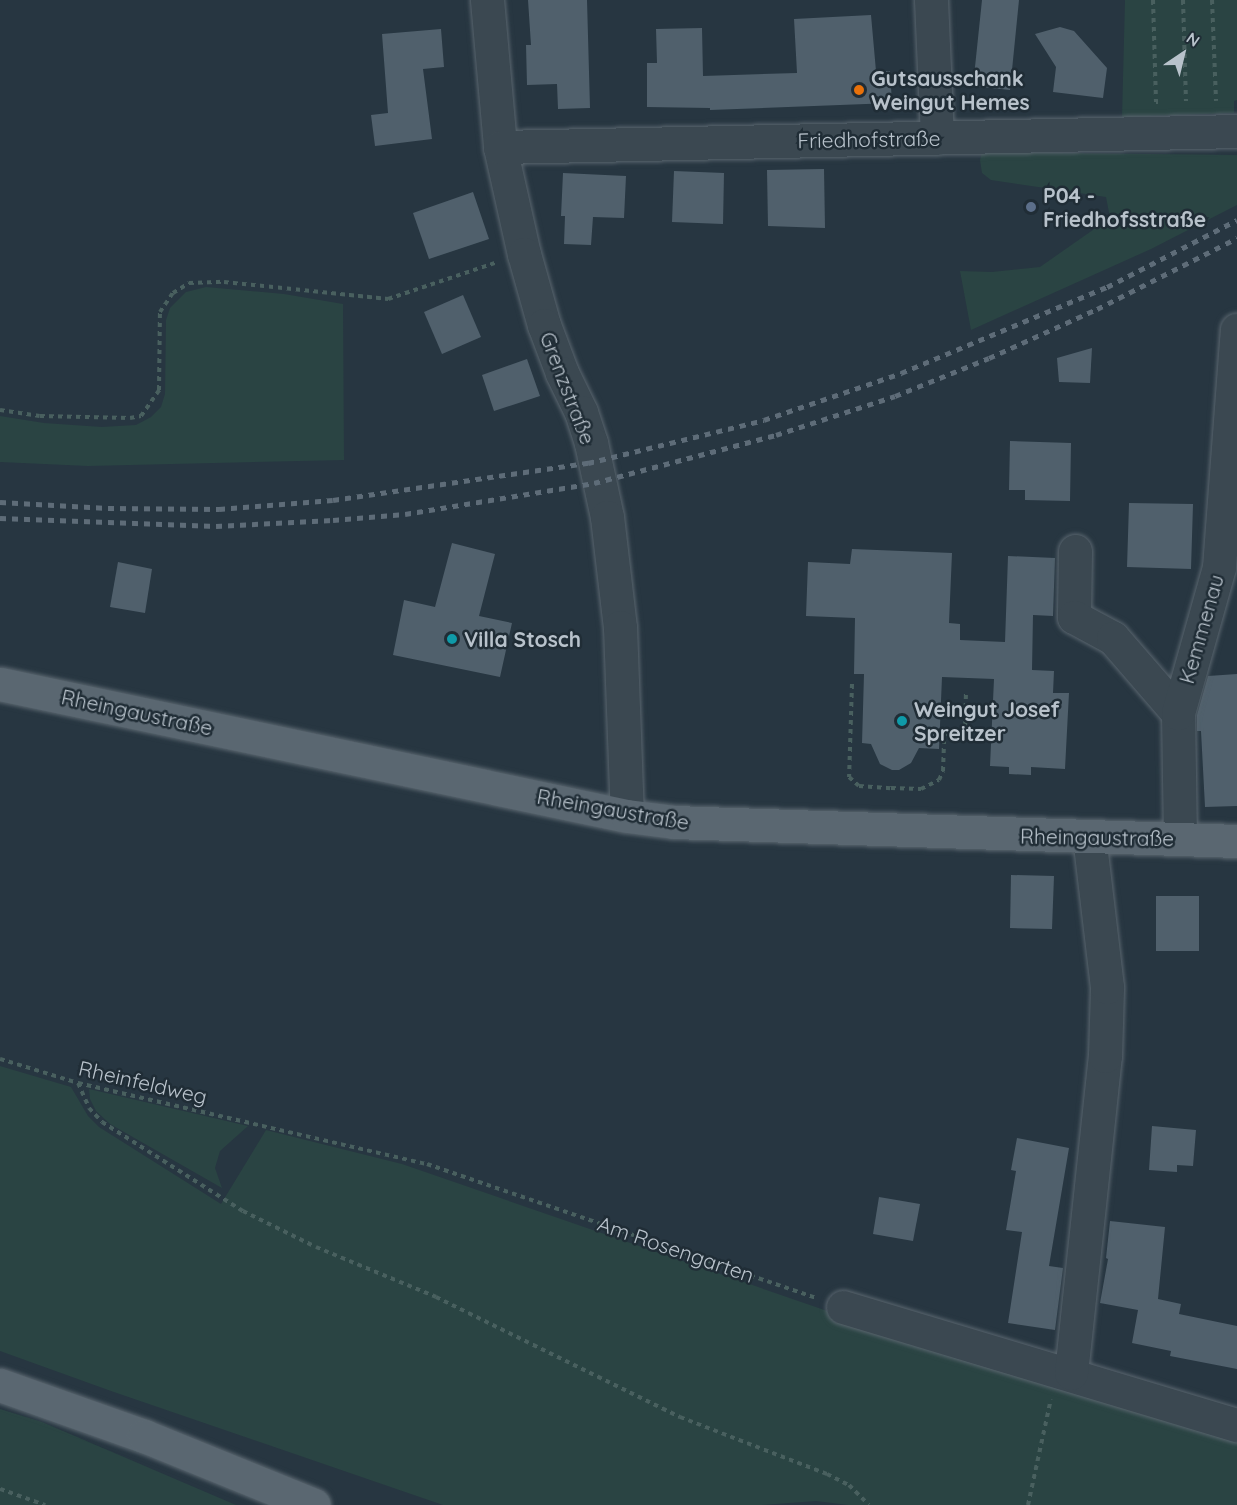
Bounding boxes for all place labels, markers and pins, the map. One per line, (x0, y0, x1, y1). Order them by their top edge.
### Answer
place label: Gutsausschank Weingut Hemes (871, 65, 1030, 115)
marker: Gutsausschank Weingut Hemes (852, 83, 866, 97)
place label: P04 - Friedhofsstraße (1043, 182, 1206, 232)
marker: P04 - Friedhofsstraße (1024, 200, 1038, 214)
place label: Villa Stosch (464, 626, 581, 652)
marker: Villa Stosch (445, 632, 459, 646)
place label: Weingut Josef Spreitzer (914, 696, 1060, 746)
marker: Weingut Josef Spreitzer (895, 714, 909, 728)

